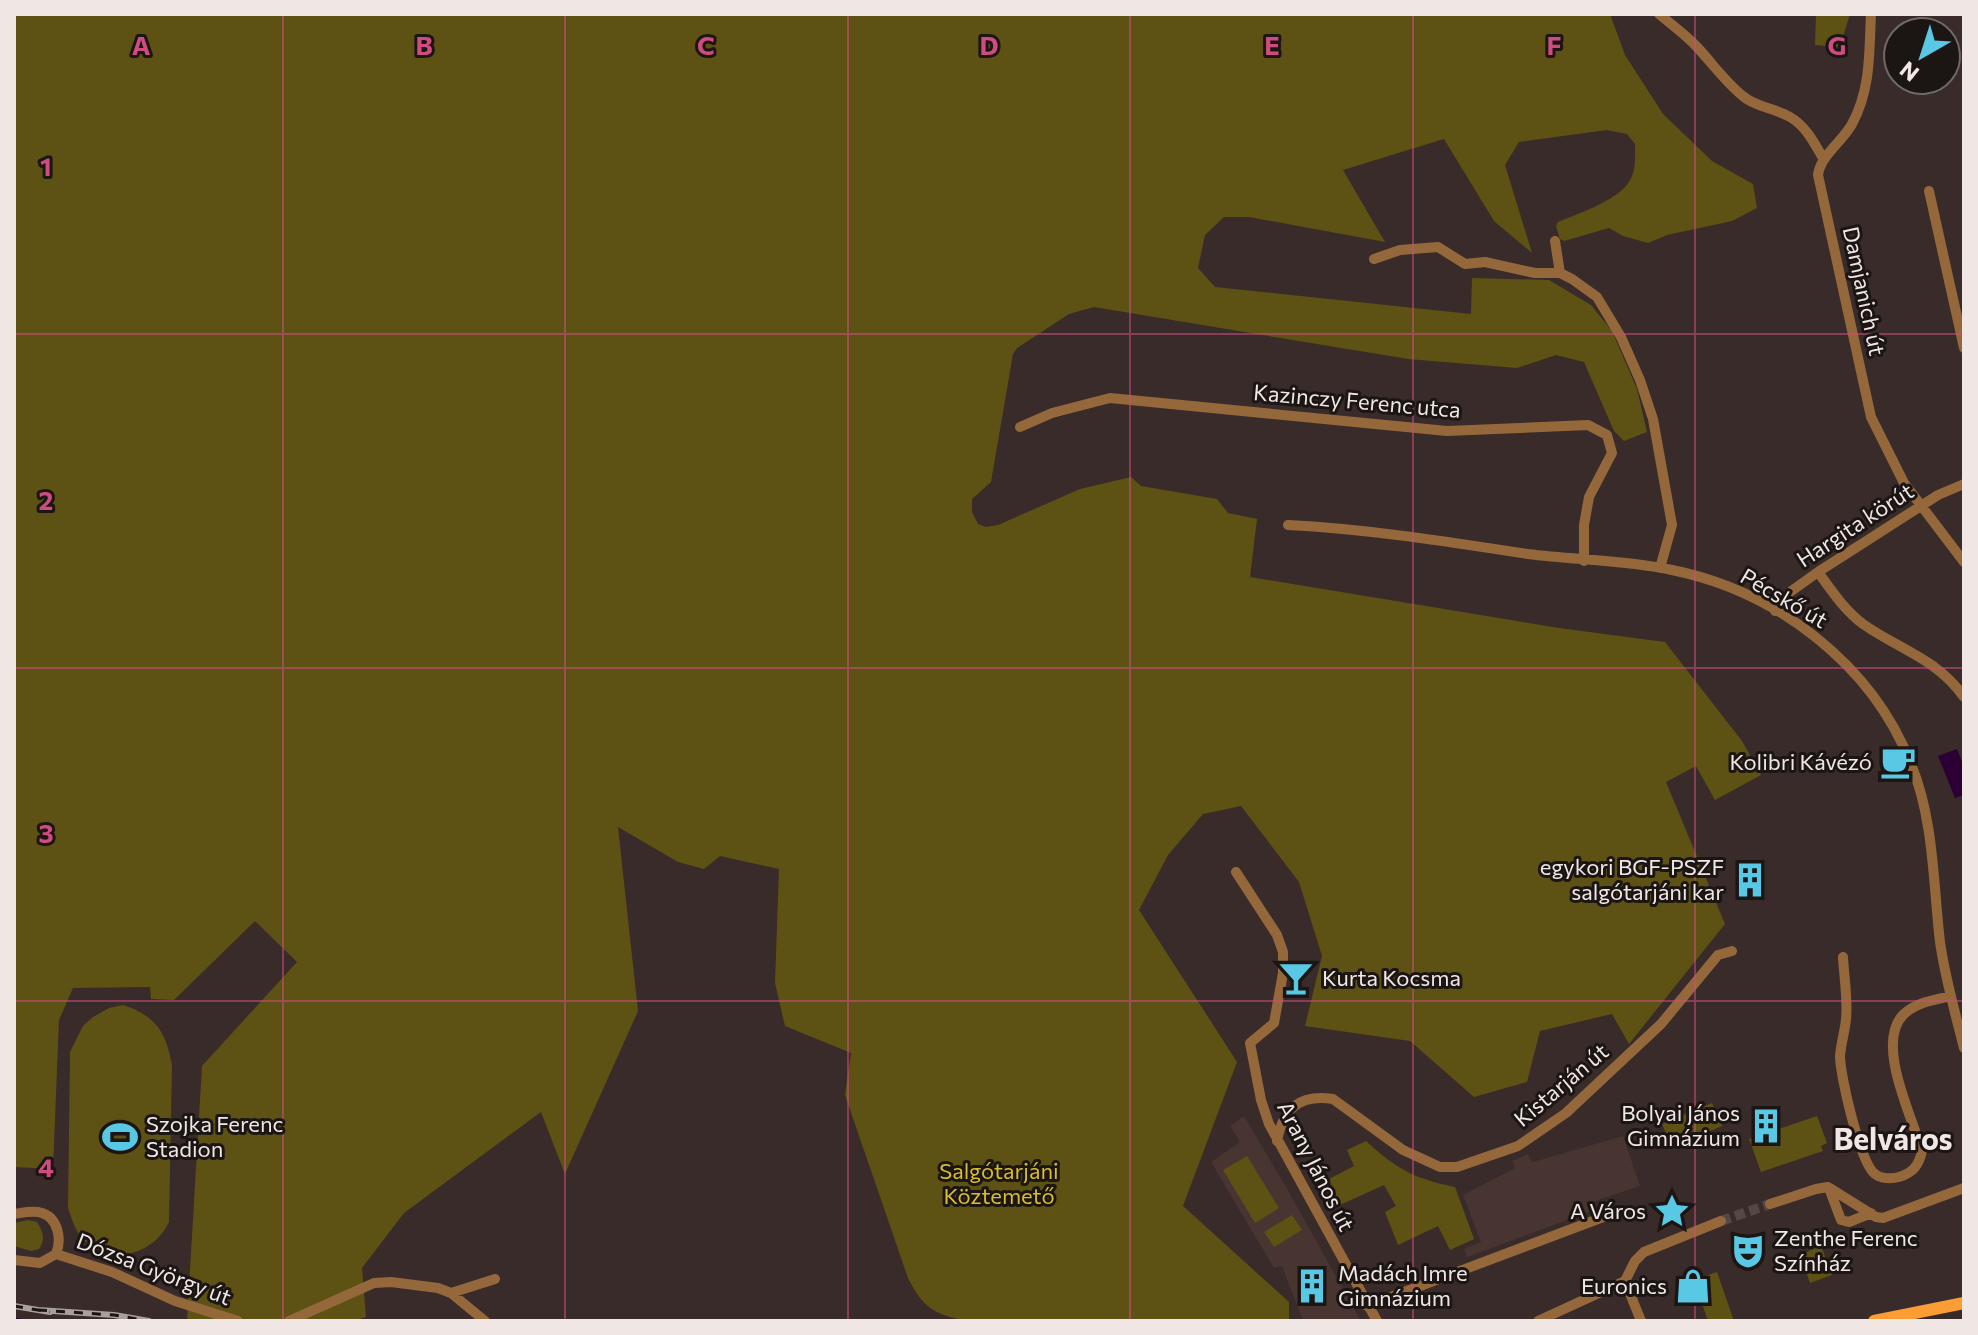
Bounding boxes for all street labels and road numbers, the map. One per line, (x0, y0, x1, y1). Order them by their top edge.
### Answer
street label: Damjanich út (1838, 224, 1891, 358)
street label: Kazinczy Ferenc utca (1252, 378, 1462, 423)
street label: Hargita körút (1791, 477, 1918, 572)
street label: Pécskő út (1736, 562, 1833, 633)
street label: Kistarján út (1508, 1037, 1613, 1132)
street label: Arany János út (1272, 1096, 1361, 1235)
street label: Dózsa György út (73, 1227, 235, 1310)

